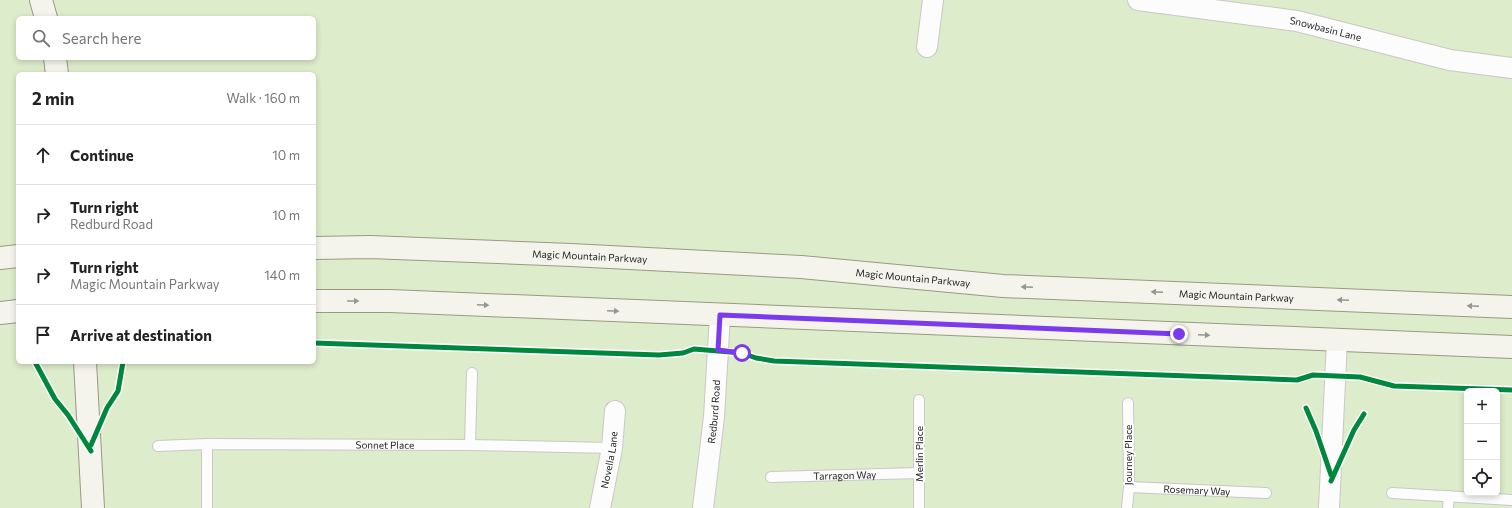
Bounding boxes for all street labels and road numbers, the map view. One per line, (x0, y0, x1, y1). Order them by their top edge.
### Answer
street label: Snowbasin Lane (1289, 14, 1363, 43)
street label: Magic Mountain Parkway (532, 247, 648, 265)
street label: Magic Mountain Parkway (855, 266, 971, 289)
street label: Magic Mountain Parkway (1179, 287, 1294, 304)
street label: Redburd Road (705, 379, 722, 444)
street label: Journey Place (1122, 425, 1134, 485)
street label: Merlin Place (913, 426, 925, 482)
street label: Novella Lane (598, 431, 619, 489)
street label: Sonnet Place (356, 439, 414, 451)
street label: Tarragon Way (813, 468, 877, 482)
street label: Rosemary Way (1163, 483, 1231, 497)

